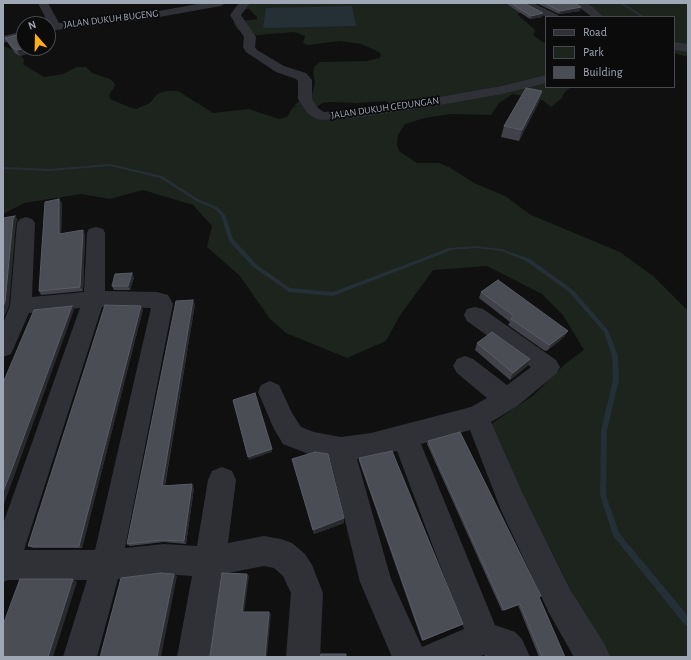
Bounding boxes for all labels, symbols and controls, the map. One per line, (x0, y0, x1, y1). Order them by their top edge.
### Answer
street label: JALAN DUKUH BUGENG (63, 7, 159, 31)
north arrow (16, 16, 56, 56)
legend (545, 16, 675, 88)
text: N (27, 19, 38, 32)
text: Road (583, 26, 607, 38)
text: Park (583, 46, 604, 58)
text: Building (583, 66, 623, 78)
street label: JALAN DUKUH GEDUNGAN (330, 94, 440, 122)

